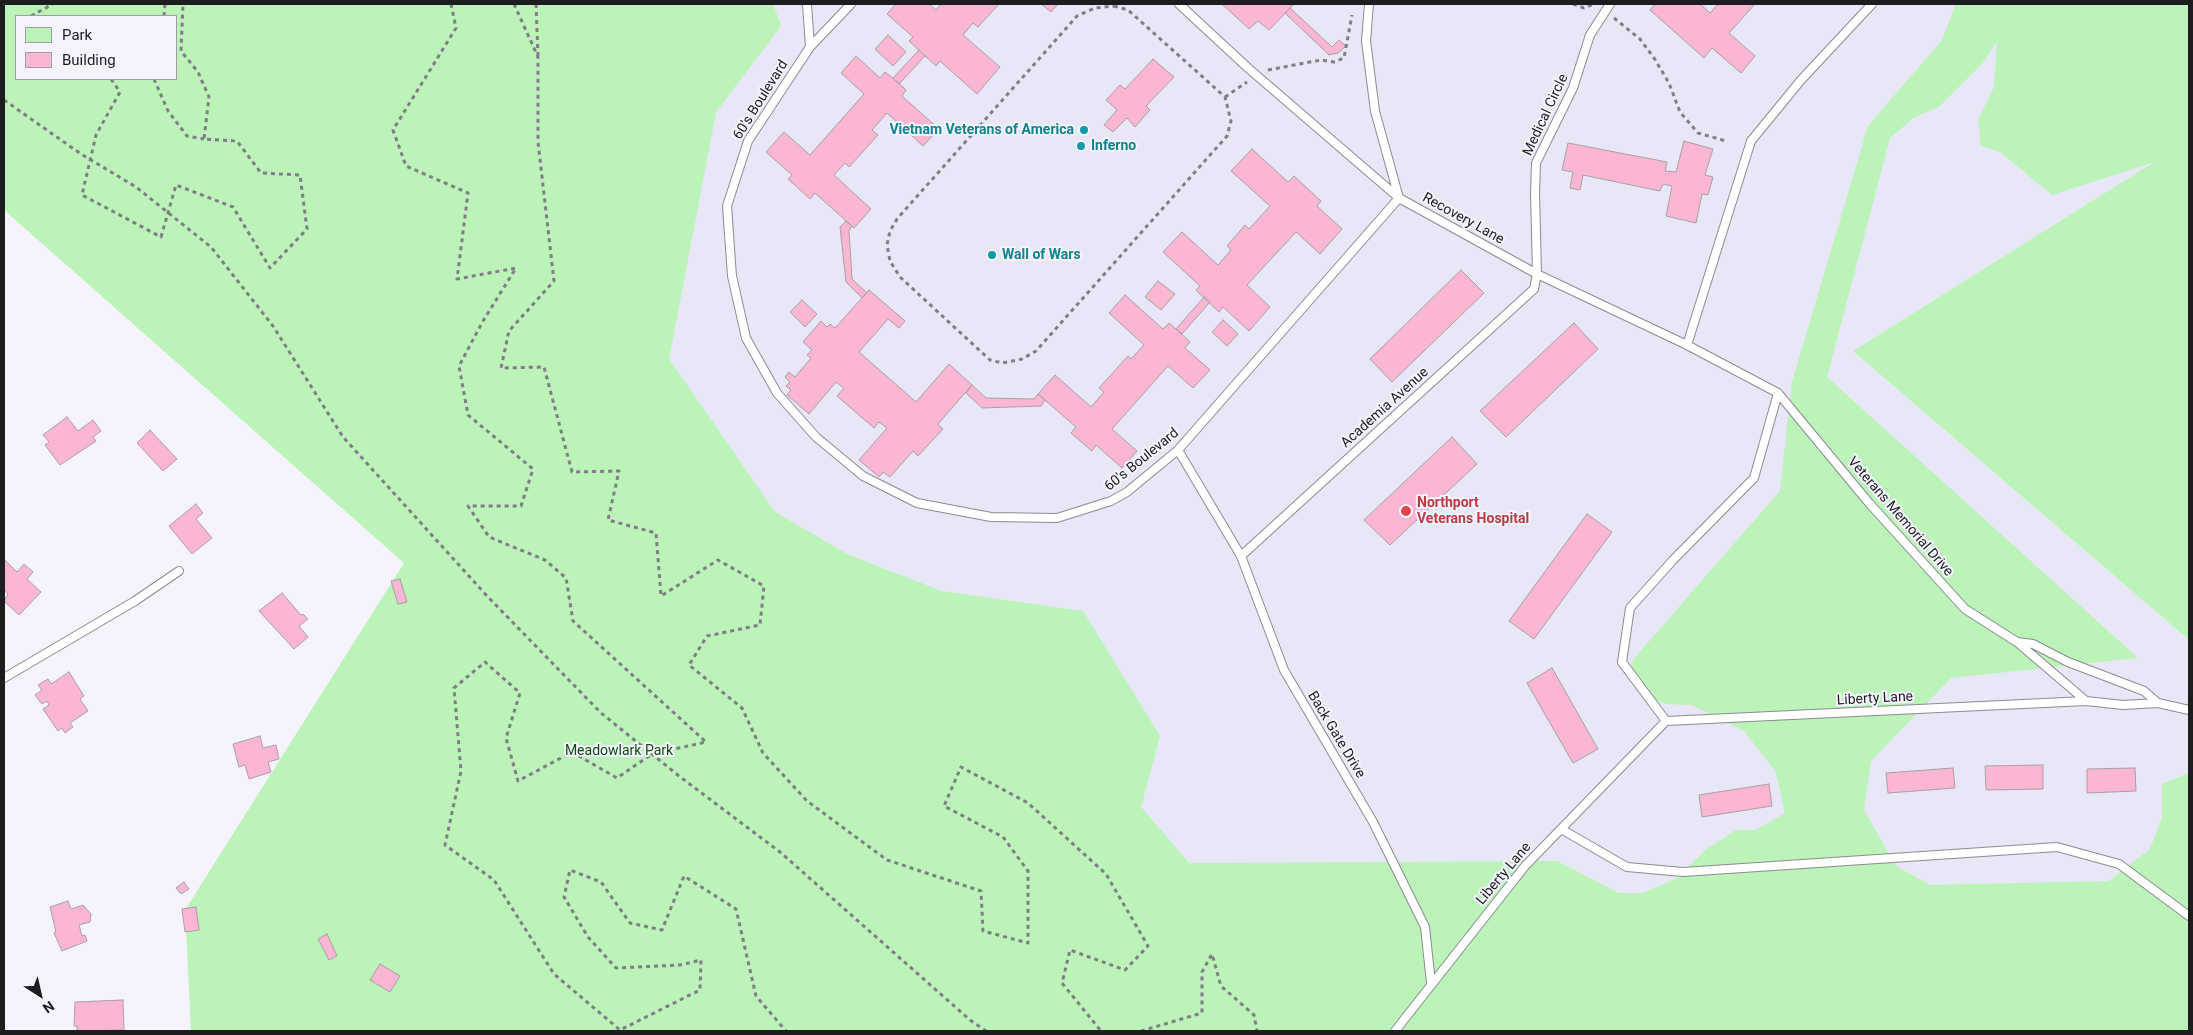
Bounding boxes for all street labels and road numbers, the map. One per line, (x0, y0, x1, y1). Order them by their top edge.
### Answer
street label: 60's Boulevard (730, 57, 792, 143)
street label: Medical Circle (1520, 72, 1572, 158)
street label: Recovery Lane (1419, 190, 1507, 248)
street label: Academia Avenue (1338, 364, 1432, 452)
street label: 60's Boulevard (1102, 425, 1182, 495)
street label: Veterans Memorial Drive (1844, 454, 1956, 580)
street label: Back Gate Drive (1303, 689, 1369, 781)
street label: Liberty Lane (1836, 689, 1914, 709)
street label: Liberty Lane (1473, 839, 1535, 909)

